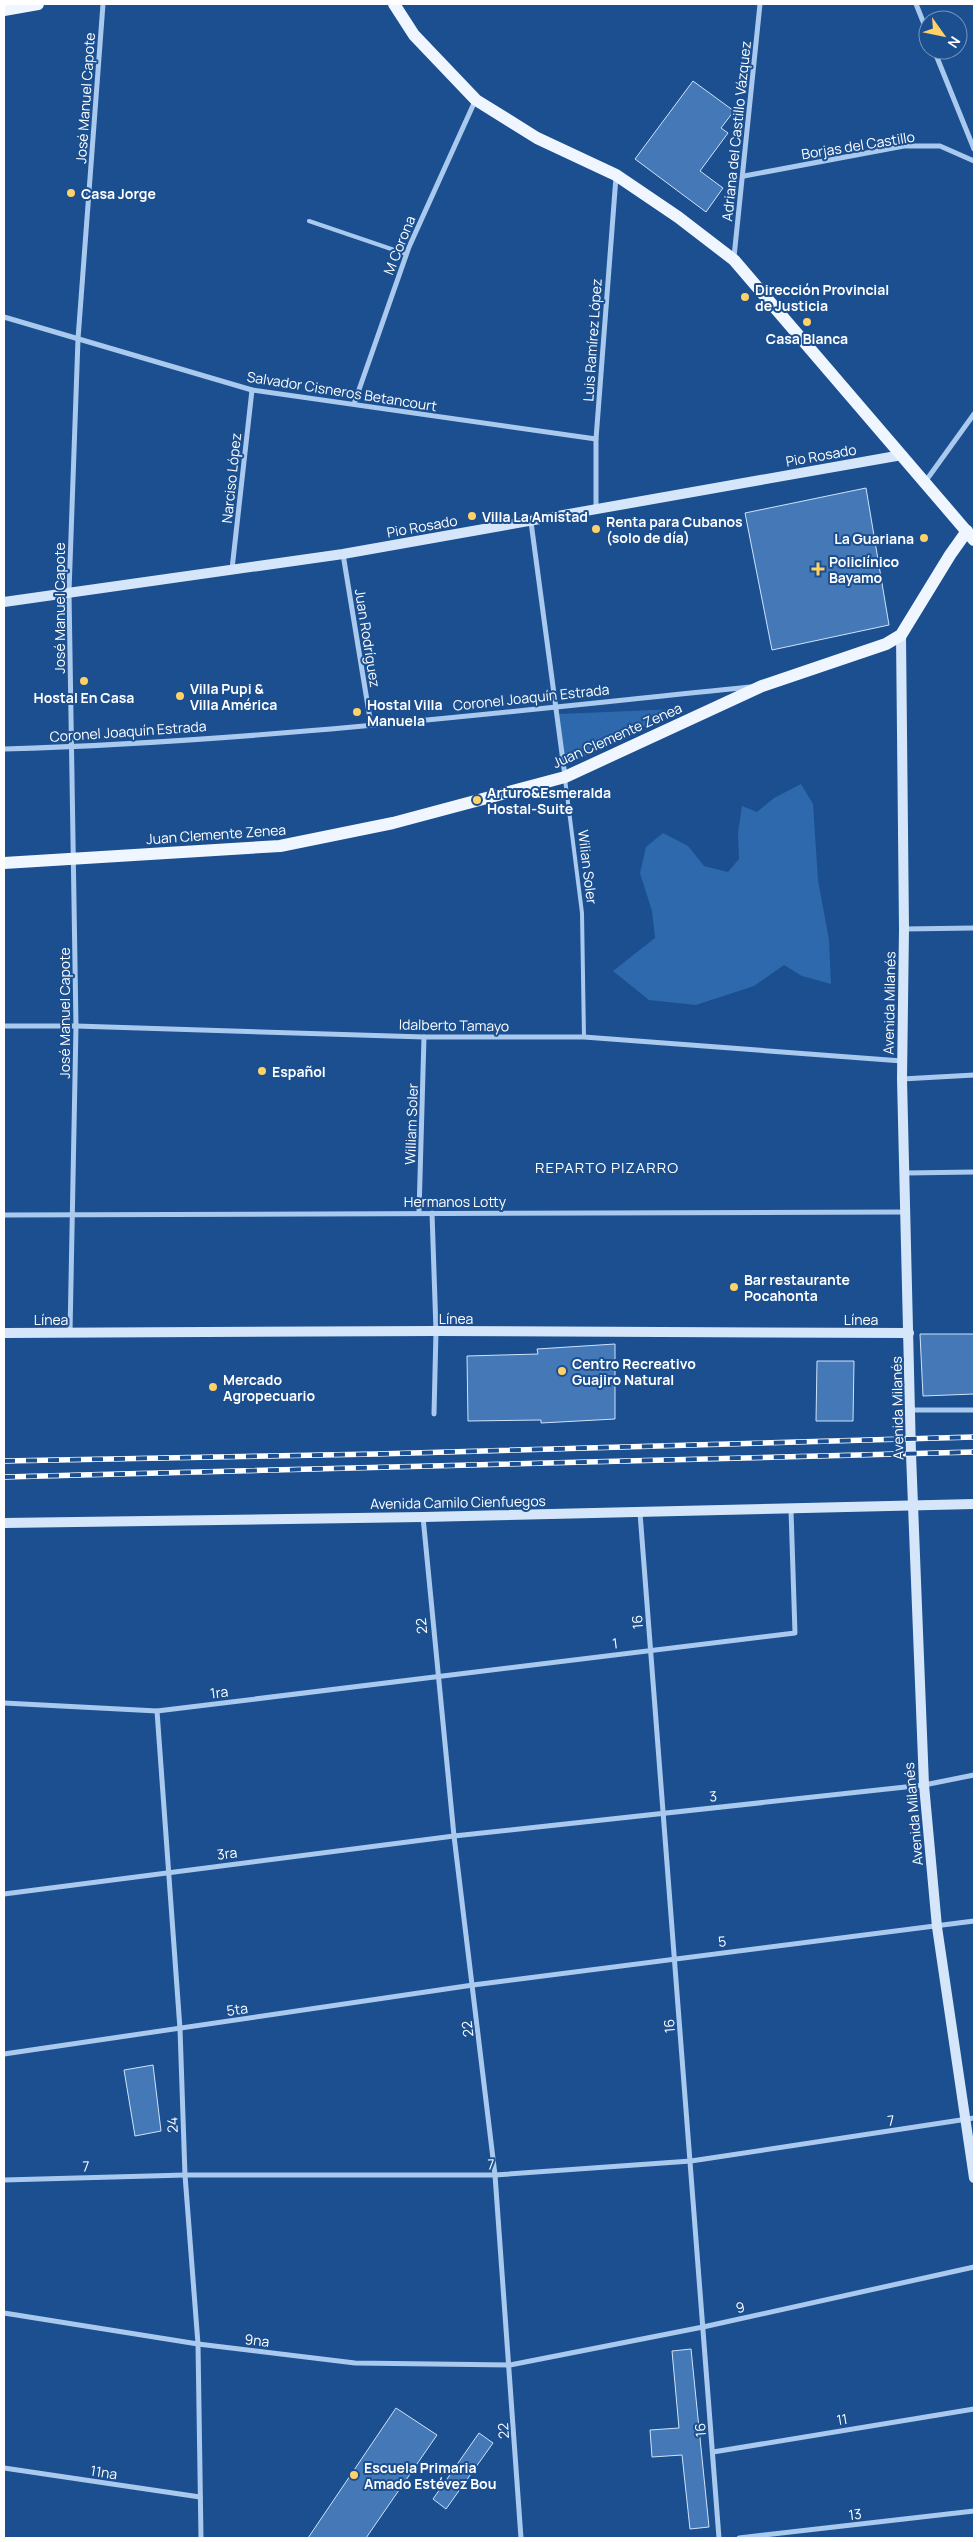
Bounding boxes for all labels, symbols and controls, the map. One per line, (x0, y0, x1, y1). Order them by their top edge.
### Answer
north arrow (918, 10, 968, 60)
street label: José Manuel Capote (71, 32, 99, 164)
text: N (944, 33, 965, 52)
street label: Adriana del Castillo Vázquez (717, 40, 755, 222)
street label: Borjas del Castillo (800, 127, 916, 163)
place label: Casa Jorge (81, 184, 156, 203)
marker: Casa Jorge (65, 187, 77, 199)
street label: M Corona (379, 213, 419, 277)
street label: Luis Ramírez López (578, 278, 606, 402)
place label: Dirección Provincial de Justicia (755, 280, 889, 315)
marker: Dirección Provincial de Justicia (739, 291, 751, 303)
marker: Casa Blanca (801, 316, 813, 328)
place label: Casa Blanca (766, 329, 848, 348)
street label: Salvador Cisneros Betancourt (246, 367, 439, 415)
street label: Narciso López (217, 432, 245, 524)
street label: Pio Rosado (784, 439, 858, 471)
place label: Villa La Amistad (482, 507, 588, 526)
street label: Pio Rosado (385, 510, 459, 542)
marker: Villa La Amistad (466, 510, 478, 522)
place label: Renta para Cubanos (solo de día) (606, 512, 743, 547)
marker: Renta para Cubanos (solo de día) (590, 523, 602, 535)
place label: La Guariana (834, 529, 914, 548)
marker: La Guariana (918, 532, 930, 544)
street label: José Manuel Capote (50, 542, 69, 674)
place label: Policlínico Bayamo (829, 552, 900, 587)
marker: Policlínico Bayamo (811, 562, 825, 576)
street label: Juan Rodríguez (351, 587, 385, 689)
marker: Hostal En Casa (78, 675, 90, 687)
place label: Villa Pupi & Villa América (190, 679, 277, 714)
street label: Coronel Joaquín Estrada (452, 679, 610, 715)
place label: Hostal En Casa (34, 688, 134, 707)
marker: Villa Pupi & Villa América (174, 690, 186, 702)
place label: Hostal Villa Manuela (367, 695, 443, 730)
street label: Juan Clemente Zenea (549, 698, 685, 772)
marker: Hostal Villa Manuela (351, 706, 363, 718)
street label: Coronel Joaquín Estrada (49, 716, 207, 746)
place label: Arturo&Esmeralda Hostal-Suite (487, 783, 611, 818)
marker: Arturo&Esmeralda Hostal-Suite (471, 794, 483, 806)
street label: Juan Clemente Zenea (145, 820, 287, 848)
street label: Wilian Soler (574, 829, 602, 905)
street label: José Manuel Capote (55, 947, 74, 1079)
street label: Avenida Milanés (879, 951, 899, 1055)
street label: Idalberto Tamayo (399, 1015, 509, 1035)
place label: Español (272, 1062, 326, 1081)
marker: Español (256, 1065, 268, 1077)
street label: William Soler (400, 1083, 422, 1165)
district label: REPARTO PIZARRO (535, 1157, 679, 1178)
street label: Hermanos Lotty (404, 1192, 507, 1211)
place label: Bar restaurante Pocahonta (744, 1270, 850, 1305)
marker: Bar restaurante Pocahonta (728, 1281, 740, 1293)
street label: Línea (439, 1309, 473, 1328)
street label: Línea (34, 1310, 68, 1329)
street label: Línea (844, 1310, 878, 1329)
place label: Centro Recreativo Guajiro Natural (572, 1354, 696, 1389)
street label: Avenida Milanés (887, 1356, 907, 1460)
marker: Centro Recreativo Guajiro Natural (556, 1365, 568, 1377)
place label: Mercado Agropecuario (223, 1370, 316, 1405)
marker: Mercado Agropecuario (207, 1381, 219, 1393)
street label: Avenida Camilo Cienfuegos (370, 1491, 546, 1513)
street label: 16 (627, 1614, 647, 1630)
street label: 22 (411, 1617, 431, 1635)
street label: 1 (611, 1633, 619, 1653)
street label: 1ra (209, 1681, 229, 1703)
street label: Avenida Milanés (899, 1762, 927, 1866)
street label: 3 (708, 1786, 718, 1806)
street label: 3ra (216, 1842, 238, 1864)
street label: 5 (717, 1931, 727, 1951)
street label: 5ta (225, 1998, 249, 2020)
street label: 16 (659, 2018, 679, 2034)
street label: 22 (457, 2020, 477, 2038)
street label: 7 (886, 2110, 896, 2130)
street label: 24 (162, 2117, 182, 2133)
street label: 7 (487, 2154, 495, 2174)
street label: 7 (82, 2156, 90, 2176)
street label: 9 (734, 2297, 746, 2317)
street label: 9na (244, 2329, 270, 2351)
street label: 11 (835, 2409, 849, 2429)
street label: 22 (493, 2422, 513, 2440)
street label: 16 (690, 2422, 710, 2438)
place label: Escuela Primaria Amado Estévez Bou (364, 2458, 497, 2493)
street label: 11na (89, 2461, 119, 2483)
marker: Escuela Primaria Amado Estévez Bou (348, 2469, 360, 2481)
street label: 13 (847, 2504, 863, 2524)

